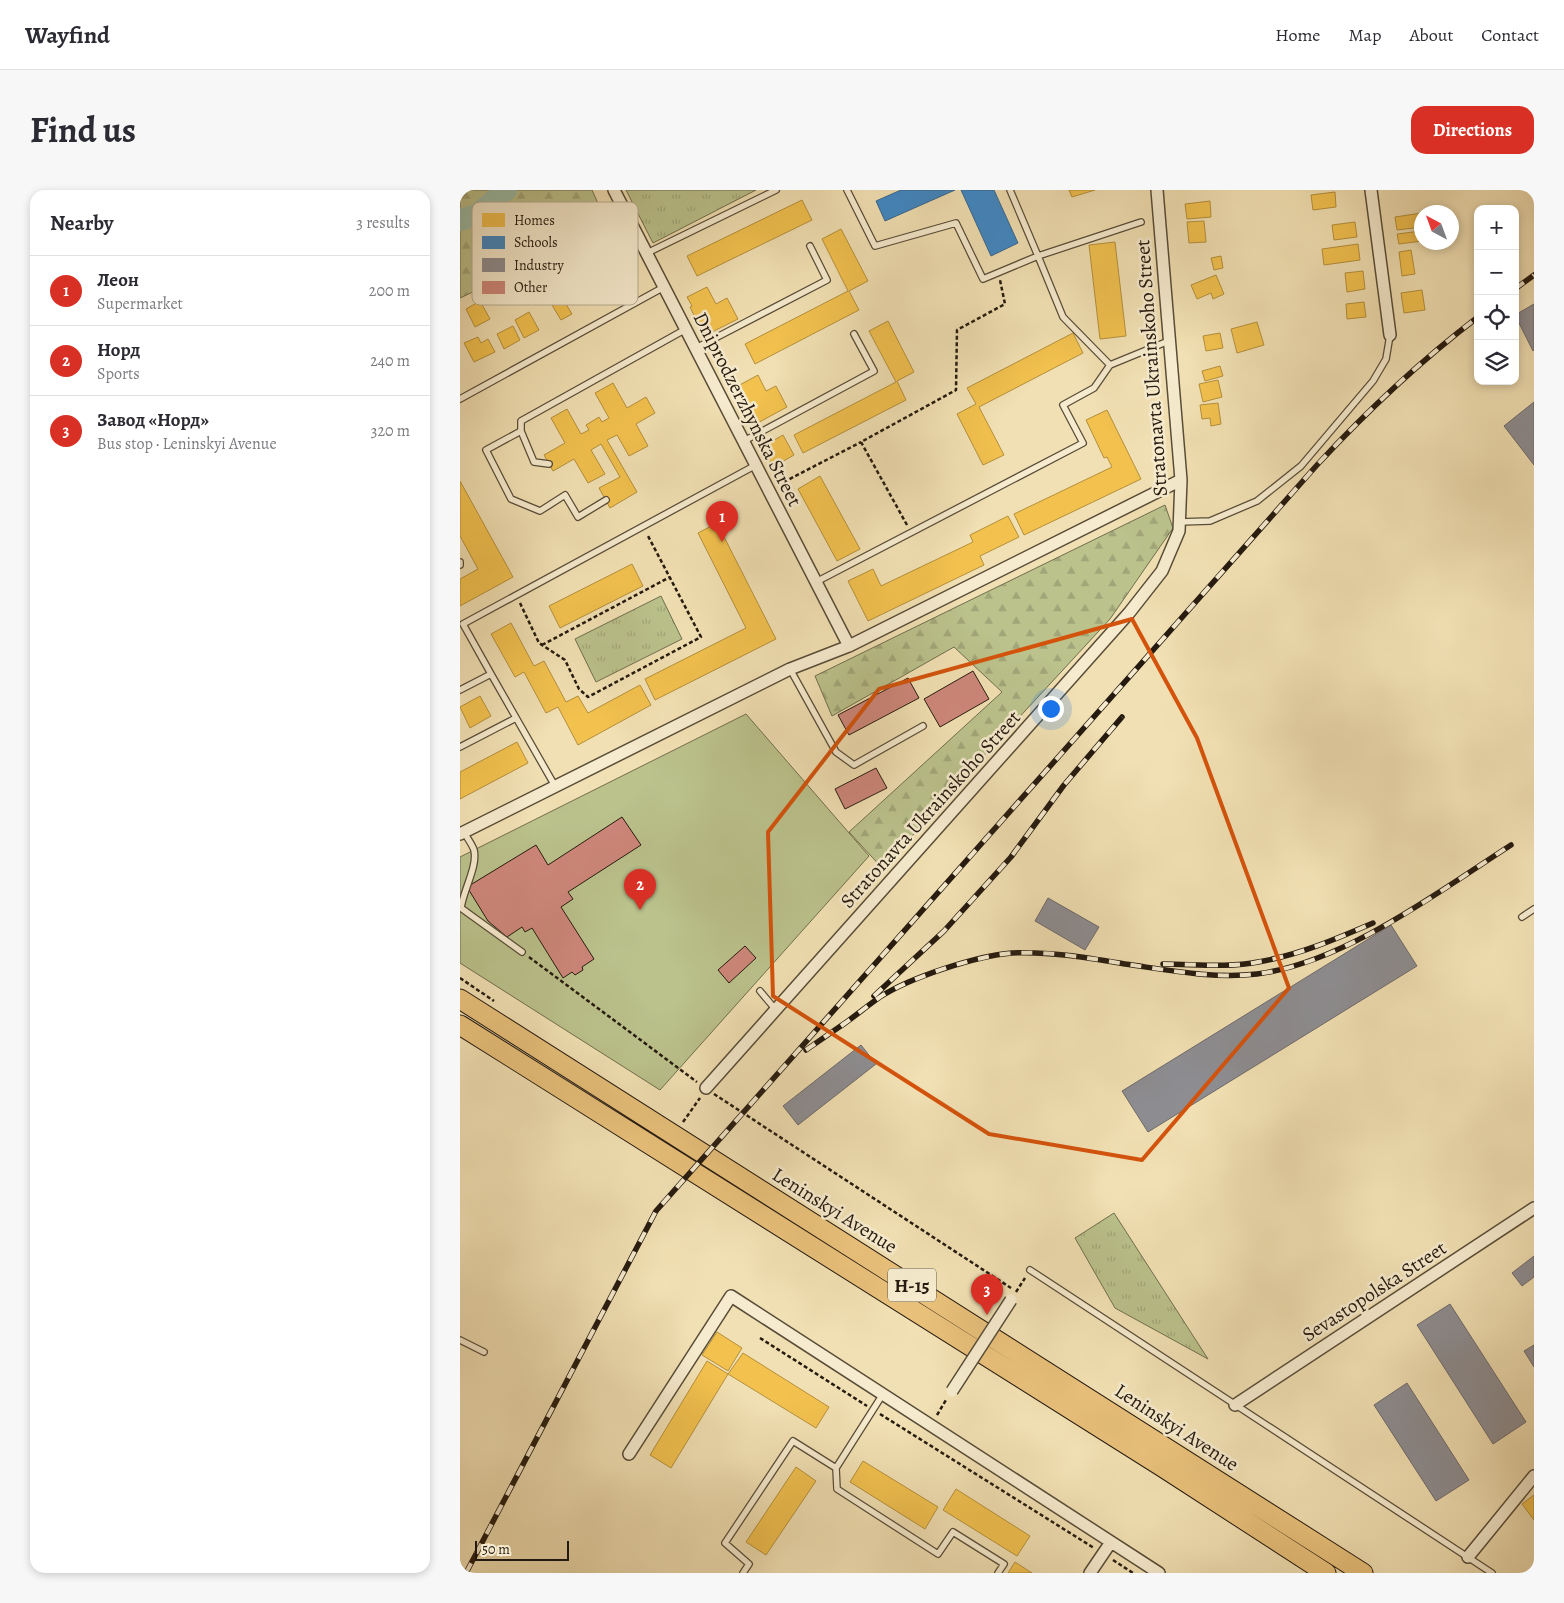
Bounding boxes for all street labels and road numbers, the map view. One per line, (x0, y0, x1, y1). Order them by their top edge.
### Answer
street label: Stratonavta Ukrainskoho Street (1129, 238, 1174, 497)
street label: Dniprodzerzhynska Street (687, 307, 808, 511)
street label: Stratonavta Ukrainskoho Street (834, 704, 1027, 914)
street label: Leninskyi Avenue (767, 1161, 902, 1260)
street label: Sevastopolska Street (1297, 1234, 1452, 1348)
road number: Н-15 (888, 1268, 936, 1302)
street label: Leninskyi Avenue (1110, 1377, 1244, 1478)

